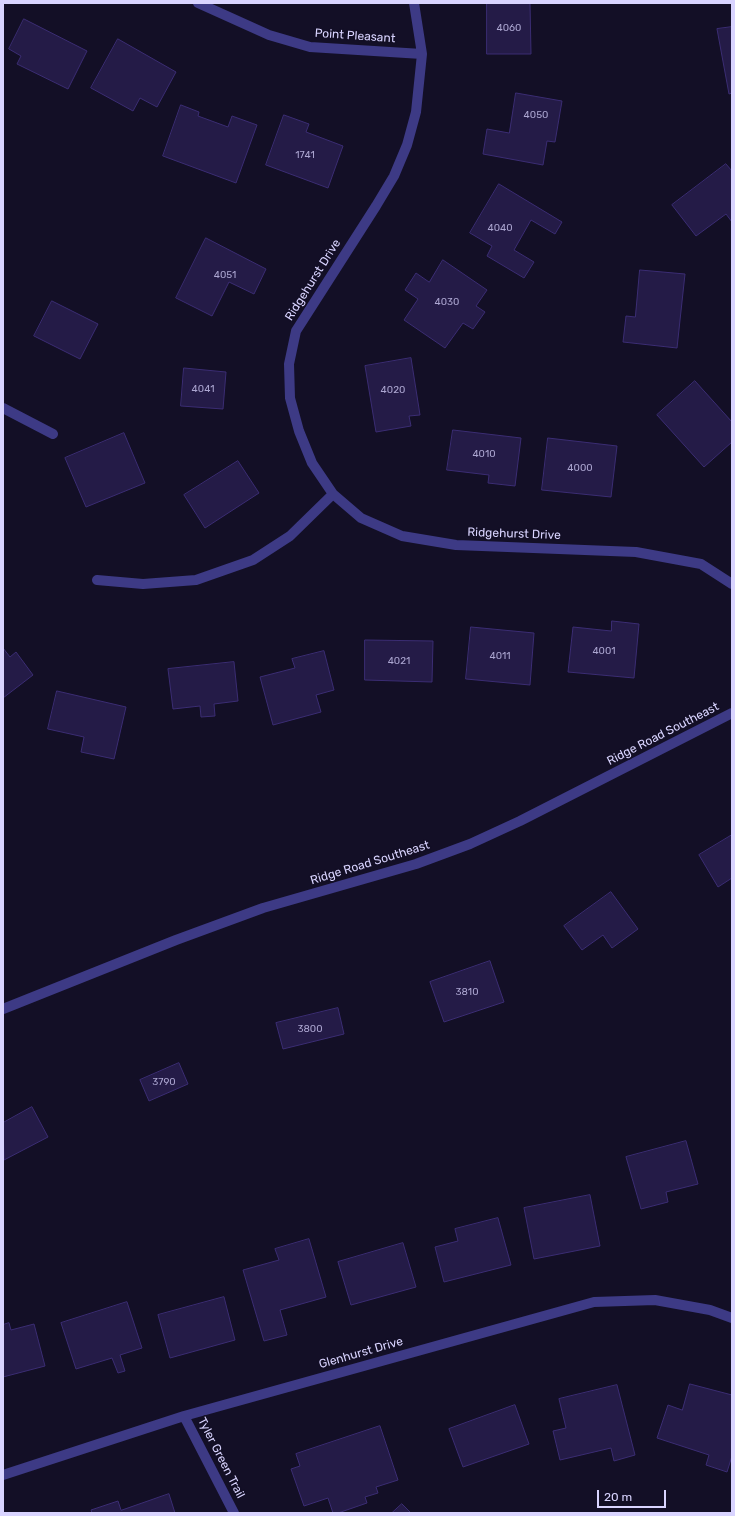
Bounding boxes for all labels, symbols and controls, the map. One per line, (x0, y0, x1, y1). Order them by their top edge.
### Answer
house number: 4060 (497, 22, 521, 34)
street label: Point Pleasant (314, 26, 396, 46)
house number: 4050 (524, 109, 548, 121)
house number: 1741 (295, 149, 315, 161)
house number: 4040 (487, 222, 513, 234)
street label: Ridgehurst Drive (282, 237, 344, 323)
house number: 4051 (214, 269, 236, 281)
house number: 4030 (435, 296, 459, 308)
house number: 4041 (192, 383, 214, 395)
house number: 4020 (381, 384, 405, 396)
house number: 4010 (472, 448, 496, 460)
house number: 4000 (567, 462, 593, 474)
street label: Ridgehurst Drive (467, 525, 561, 543)
house number: 4001 (592, 645, 616, 657)
house number: 4011 (489, 650, 511, 662)
house number: 4021 (388, 655, 410, 667)
street label: Ridge Road Southeast (605, 699, 721, 769)
street label: Ridge Road Southeast (309, 838, 431, 888)
house number: 3810 (456, 986, 478, 998)
house number: 3800 (297, 1023, 323, 1035)
house number: 3790 (152, 1076, 176, 1088)
street label: Glenhurst Drive (317, 1334, 405, 1372)
street label: Tyler Green Trail (194, 1415, 248, 1501)
scale bar (599, 1482, 668, 1508)
text: 20 m (604, 1490, 632, 1504)

